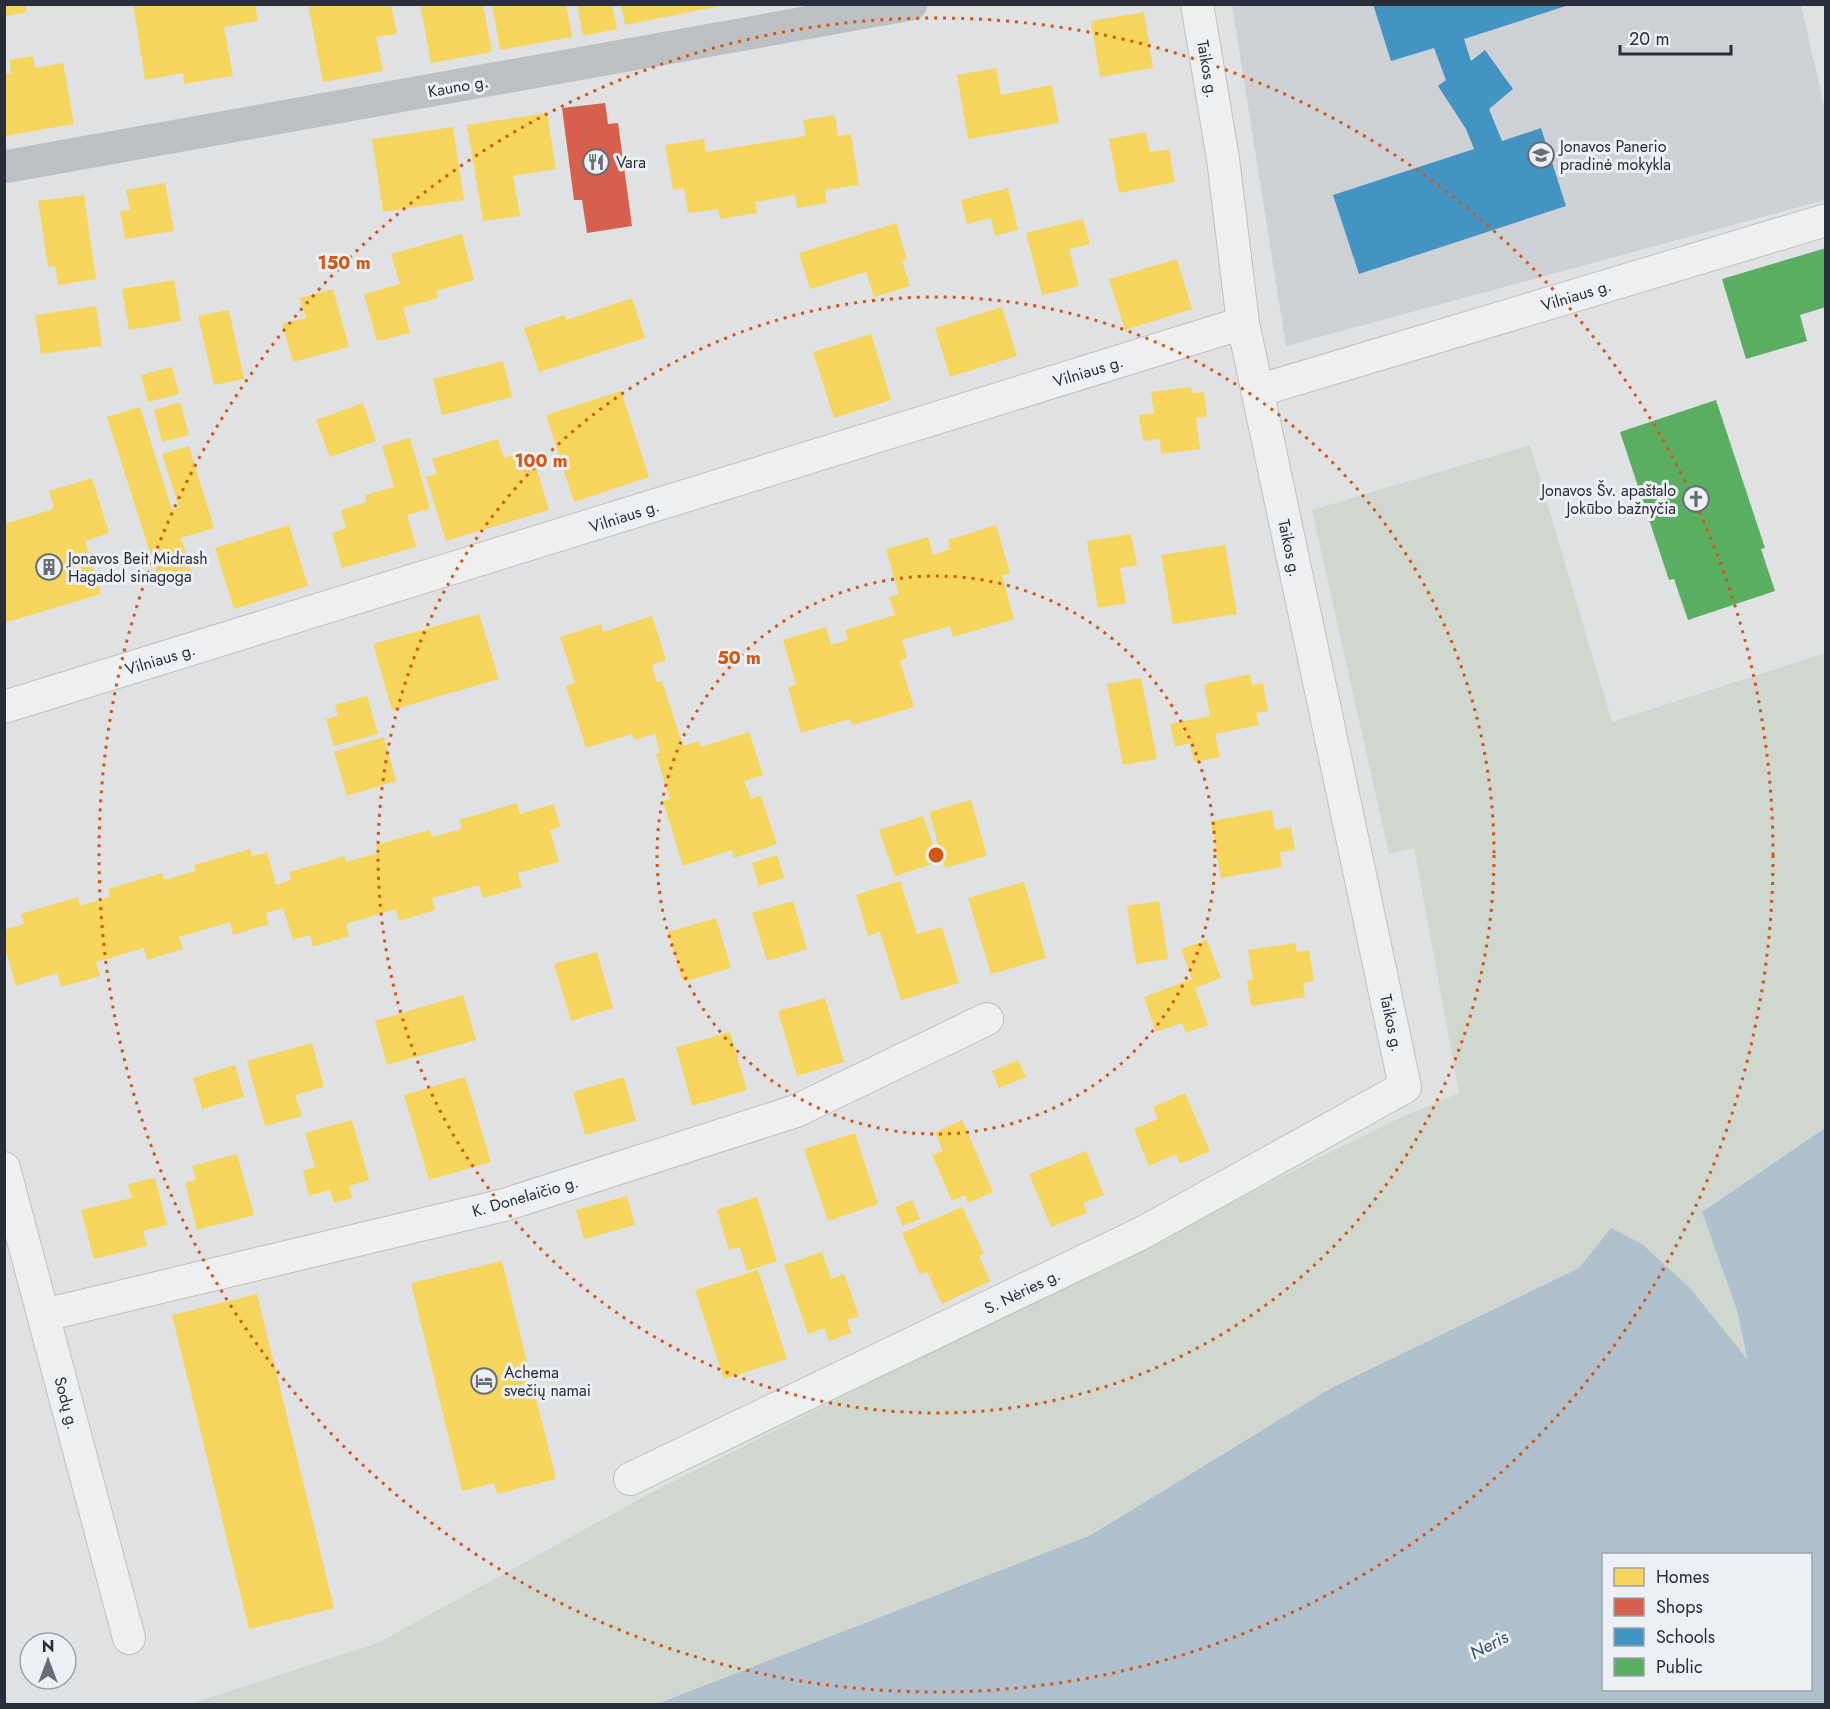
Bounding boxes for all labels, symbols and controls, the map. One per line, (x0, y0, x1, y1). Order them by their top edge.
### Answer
scale bar (1620, 18, 1731, 56)
text: 20 m (1629, 26, 1669, 52)
street label: Taikos g. (1191, 38, 1224, 100)
street label: Kauno g. (426, 70, 490, 103)
place label: Jonavos Panerio pradinė mokykla (1558, 135, 1671, 176)
school or university icon: Jonavos Panerio pradinė mokykla (1526, 140, 1556, 170)
restaurant icon: Vara (581, 147, 611, 177)
place label: Vara (616, 151, 646, 174)
text: 150 m (318, 250, 370, 276)
street label: Vilniaus g. (1538, 274, 1614, 317)
street label: Vilniaus g. (1050, 350, 1126, 393)
text: 100 m (514, 448, 568, 474)
place label: Jonavos Šv. apaštalo Jokūbo bažnyčia (1539, 479, 1676, 520)
church icon: Jonavos Šv. apaštalo Jokūbo bažnyčia (1681, 484, 1711, 514)
street label: Vilniaus g. (586, 494, 662, 539)
street label: Taikos g. (1272, 517, 1307, 579)
place label: Jonavos Beit Midrash Hagadol sinagoga (66, 547, 208, 588)
building icon: Jonavos Beit Midrash Hagadol sinagoga (34, 552, 64, 582)
street label: Vilniaus g. (122, 638, 198, 681)
text: 50 m (717, 645, 761, 671)
centre of rings (926, 845, 946, 865)
street label: Taikos g. (1374, 992, 1409, 1054)
street label: K. Donelaičio g. (469, 1170, 581, 1223)
street label: S. Nėries g. (980, 1263, 1064, 1320)
place label: Achema svečių namai (504, 1361, 591, 1402)
hotel icon: Achema svečių namai (469, 1366, 499, 1396)
street label: Sodų g. (48, 1374, 85, 1432)
legend (1602, 1553, 1812, 1691)
text: Homes (1656, 1564, 1709, 1590)
text: Shops (1656, 1594, 1703, 1620)
water label: Neris (1465, 1624, 1514, 1666)
text: Schools (1656, 1624, 1715, 1650)
north arrow (18, 1631, 78, 1691)
text: N (42, 1635, 54, 1658)
text: Public (1656, 1654, 1703, 1680)

